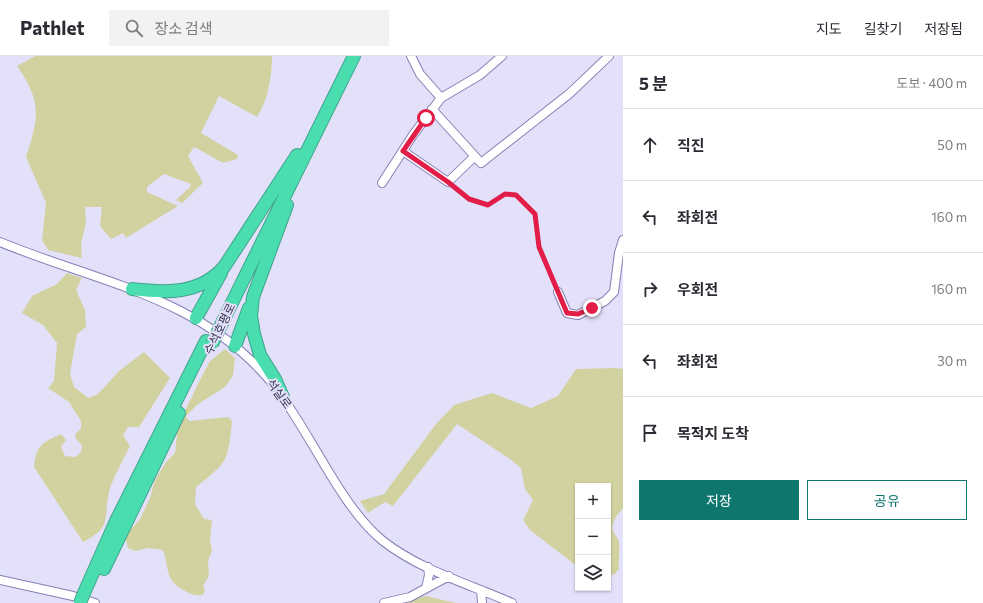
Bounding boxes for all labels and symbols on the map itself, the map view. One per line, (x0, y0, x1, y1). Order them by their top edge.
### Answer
route start (417, 109, 435, 127)
route end (583, 299, 601, 317)
street label: 수석호평로 (201, 301, 237, 356)
street label: 석실로 (264, 376, 295, 411)

